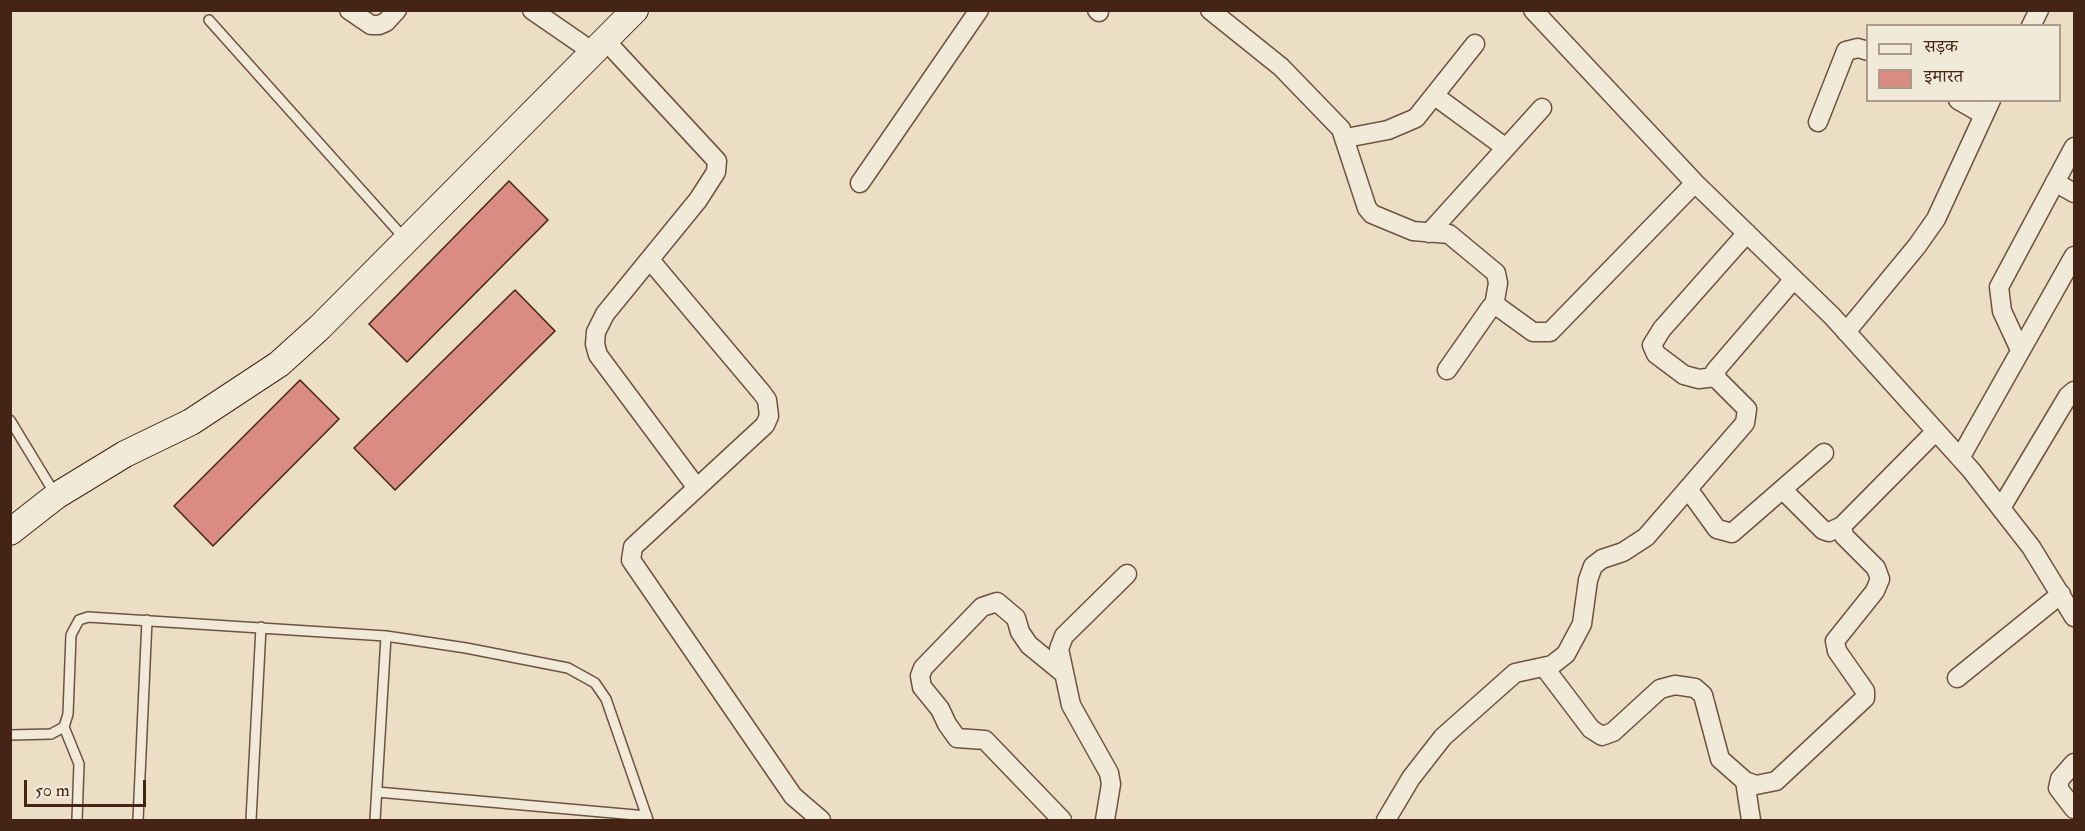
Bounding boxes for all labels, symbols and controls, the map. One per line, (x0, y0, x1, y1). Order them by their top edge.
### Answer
legend (1866, 24, 2061, 102)
text: सड़क (1924, 35, 1958, 58)
text: इमारत (1924, 65, 1963, 88)
scale bar (27, 768, 148, 806)
text: 50 m (35, 779, 70, 802)

